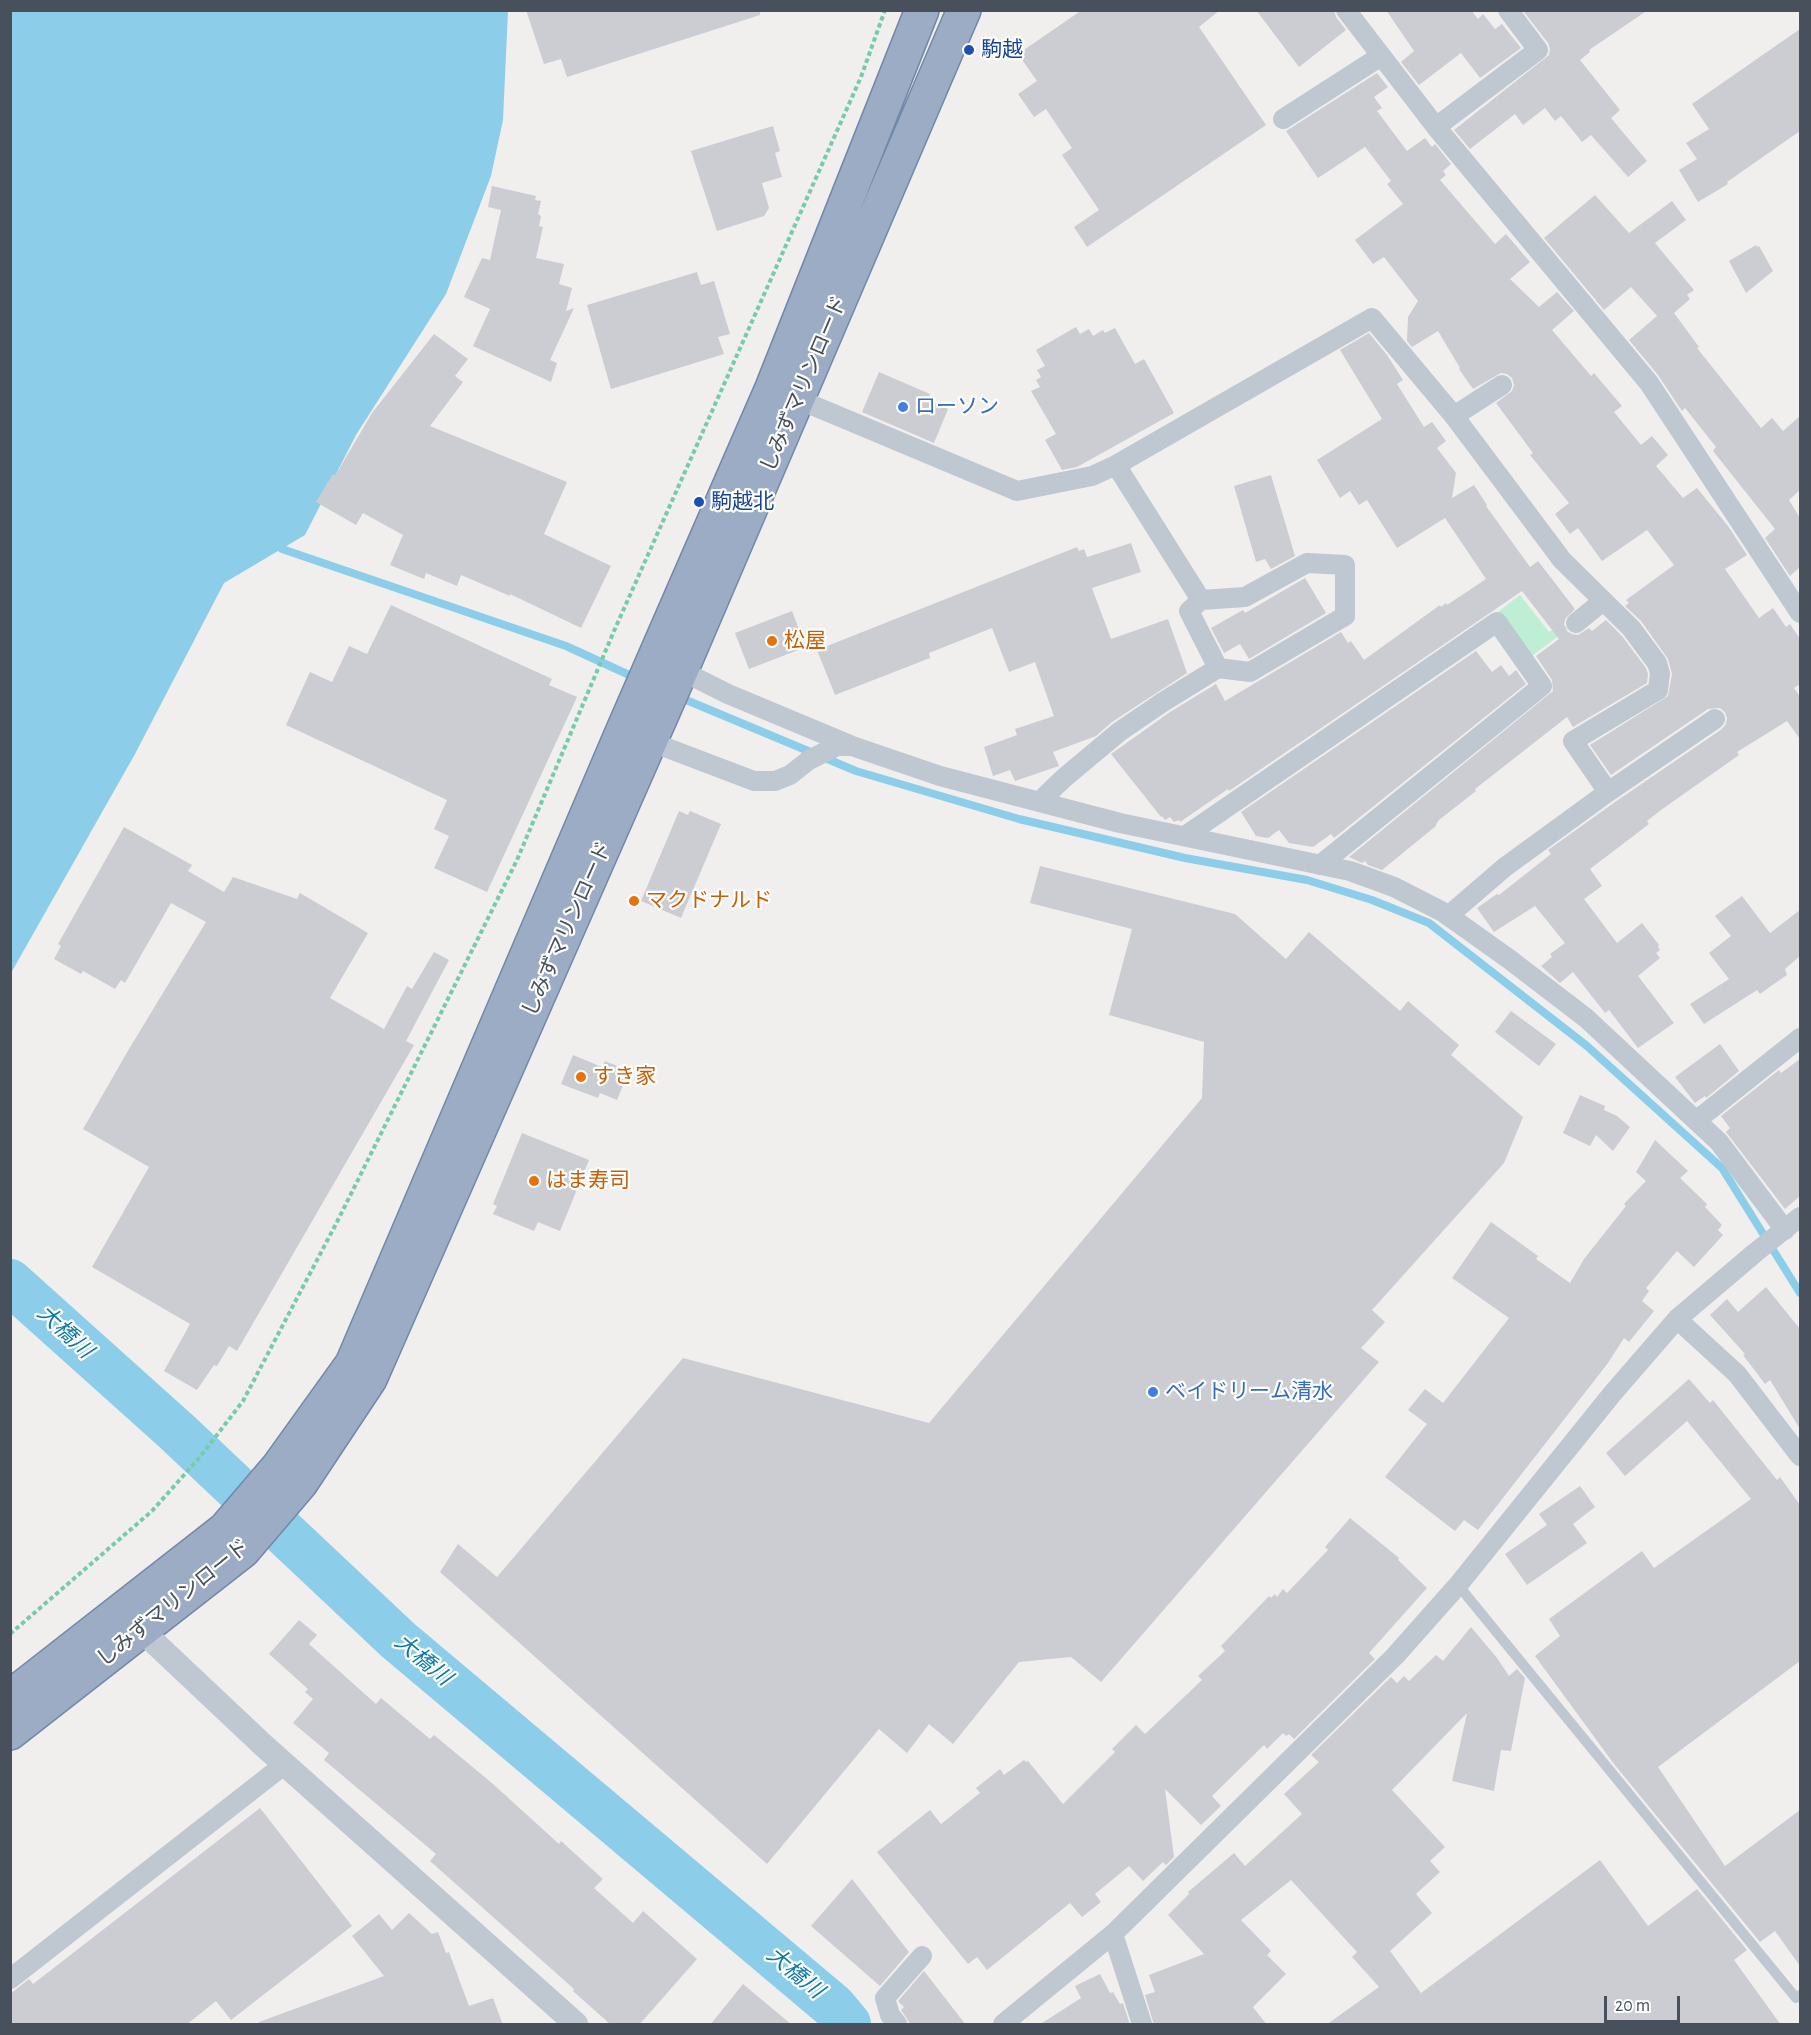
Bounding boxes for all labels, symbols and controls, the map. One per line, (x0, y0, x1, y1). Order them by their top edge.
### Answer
place label: 駒越 (981, 37, 1023, 63)
marker: 駒越 (962, 43, 976, 57)
street label: しみずマリンロード (755, 292, 853, 476)
place label: ローソン (915, 394, 999, 420)
marker: ローソン (896, 400, 910, 414)
place label: 駒越北 (711, 489, 774, 515)
marker: 駒越北 (692, 495, 706, 509)
place label: 松屋 (784, 628, 826, 654)
marker: 松屋 (765, 634, 779, 648)
street label: しみずマリンロード (517, 838, 617, 1020)
place label: マクドナルド (646, 888, 772, 914)
marker: マクドナルド (627, 894, 641, 908)
place label: すき家 (593, 1064, 656, 1090)
marker: すき家 (574, 1070, 588, 1084)
place label: はま寿司 (546, 1168, 630, 1194)
marker: はま寿司 (527, 1174, 541, 1188)
water label: 大橋川 (32, 1300, 98, 1364)
place label: ベイドリーム清水 (1165, 1379, 1333, 1405)
marker: ベイドリーム清水 (1146, 1385, 1160, 1399)
street label: しみずマリンロード (92, 1534, 254, 1672)
water label: 大橋川 (389, 1629, 457, 1691)
water label: 大橋川 (761, 1942, 829, 2004)
scale bar (1607, 1984, 1684, 2022)
text: 20 m (1615, 1997, 1650, 2015)

